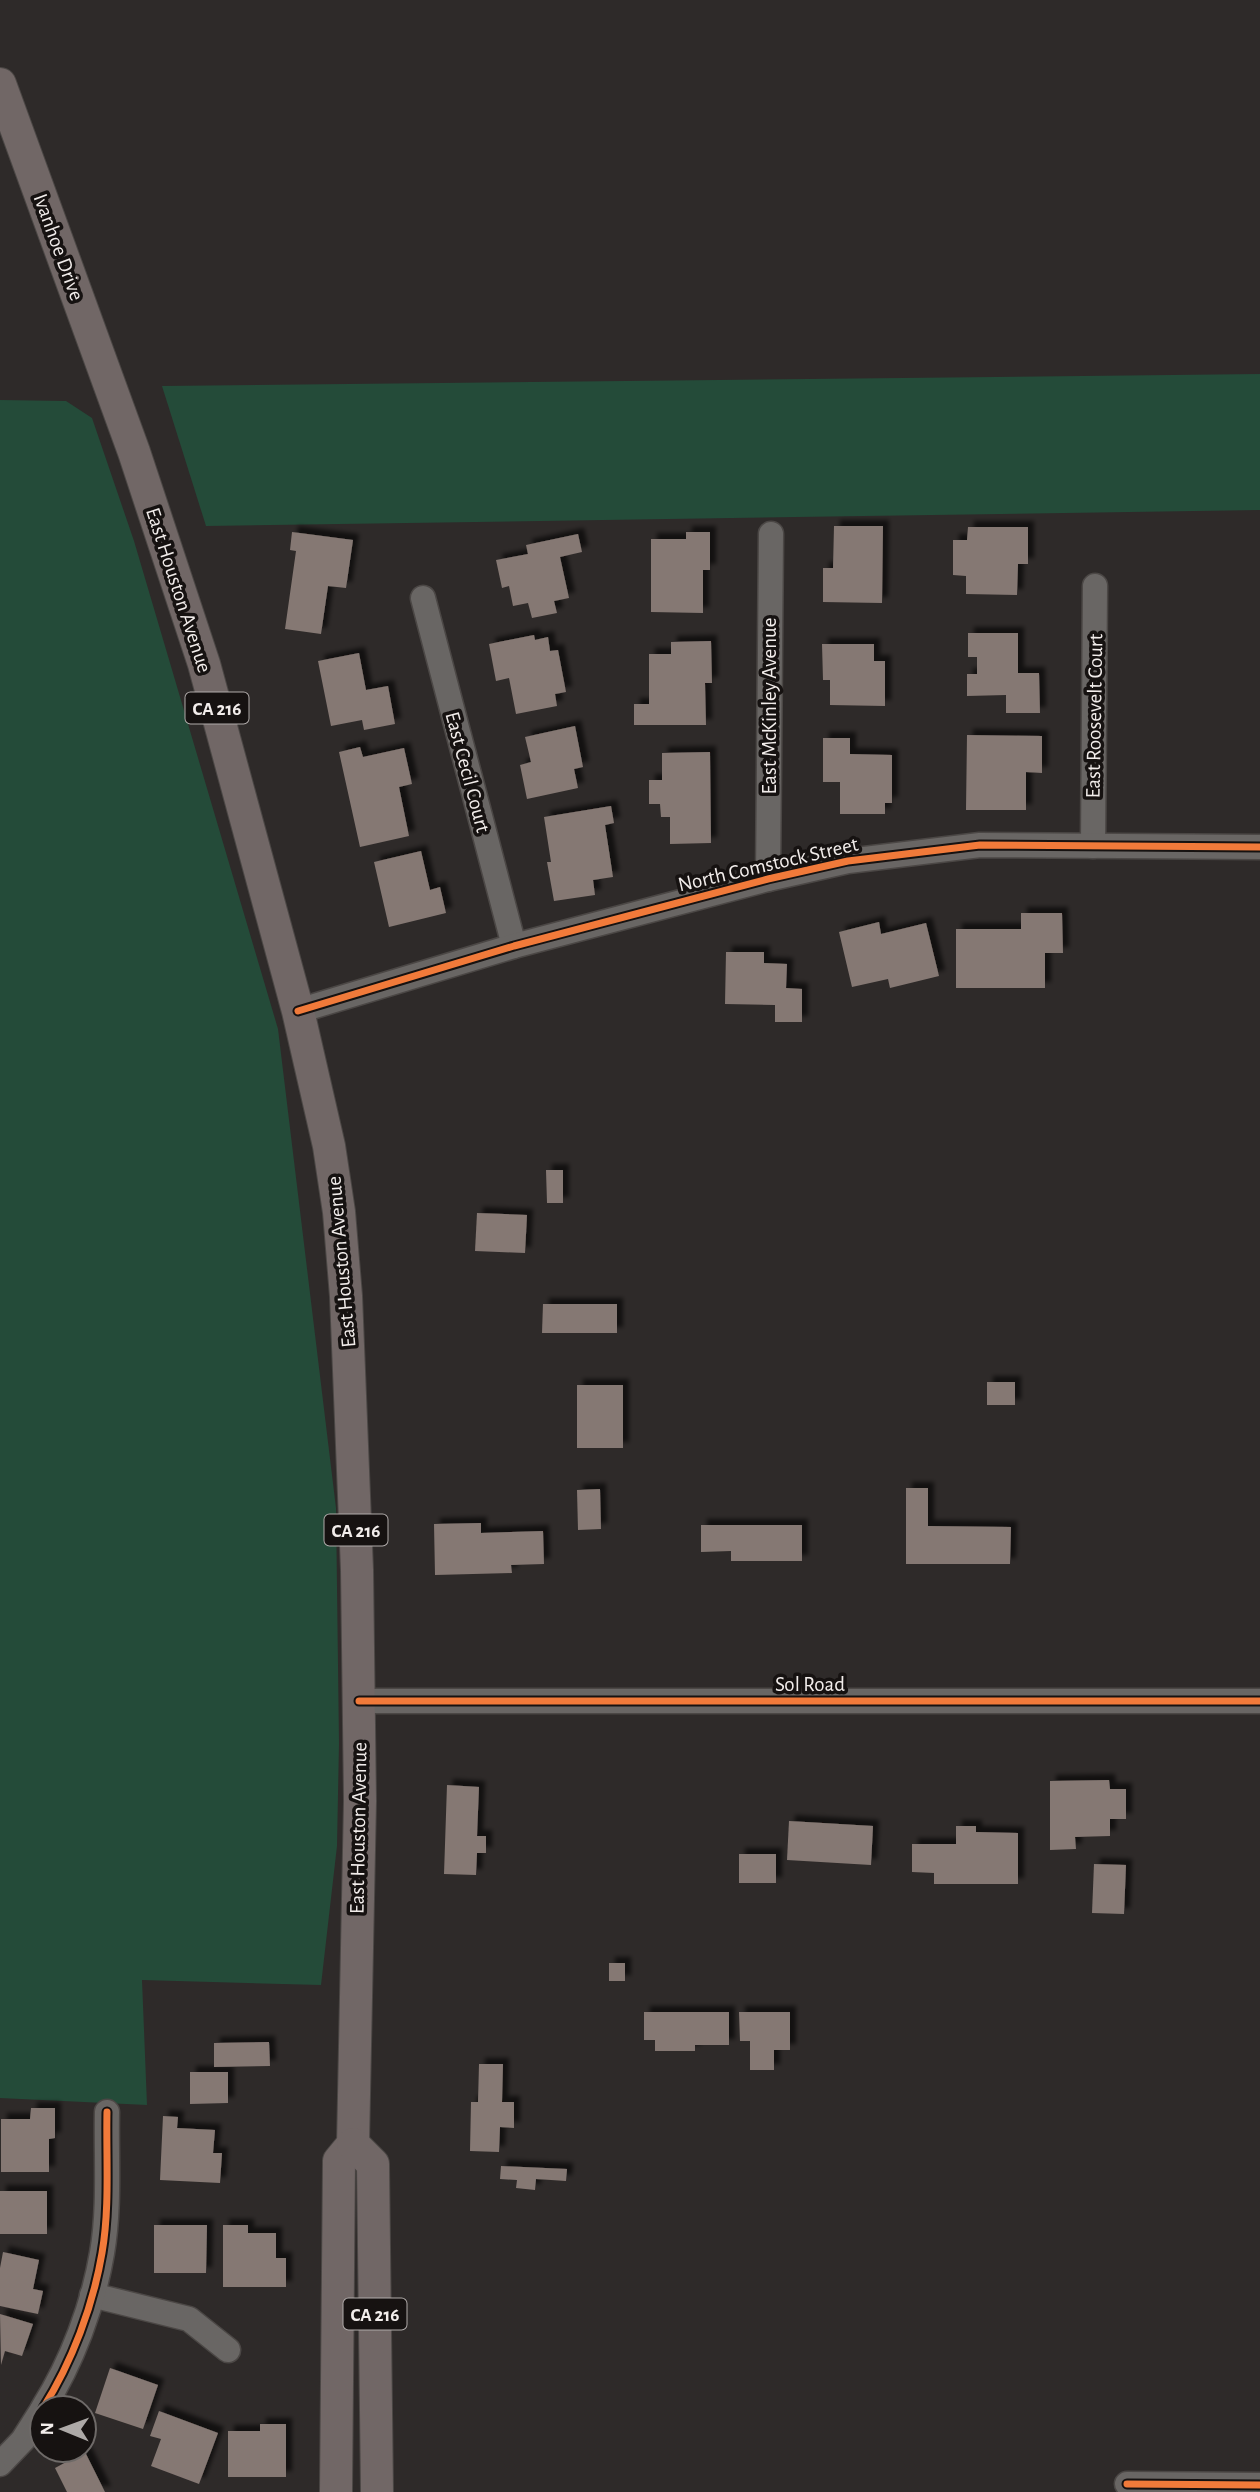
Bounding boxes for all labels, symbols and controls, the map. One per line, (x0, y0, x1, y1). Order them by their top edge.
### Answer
street label: Ivanhoe Drive (30, 191, 88, 303)
street label: East Houston Avenue (142, 505, 215, 675)
street label: East McKinley Avenue (759, 618, 780, 794)
street label: East Roosevelt Court (1083, 633, 1106, 799)
road number: CA 216 (186, 692, 248, 723)
street label: East Cecil Court (441, 709, 494, 835)
street label: North Comstock Street (676, 833, 861, 895)
street label: East Houston Avenue (324, 1175, 359, 1349)
road number: CA 216 (324, 1514, 388, 1546)
street label: Sol Road (775, 1674, 845, 1695)
street label: East Houston Avenue (346, 1742, 371, 1914)
road number: CA 216 (344, 2298, 406, 2330)
north arrow (28, 2394, 98, 2464)
text: N (38, 2422, 57, 2436)

